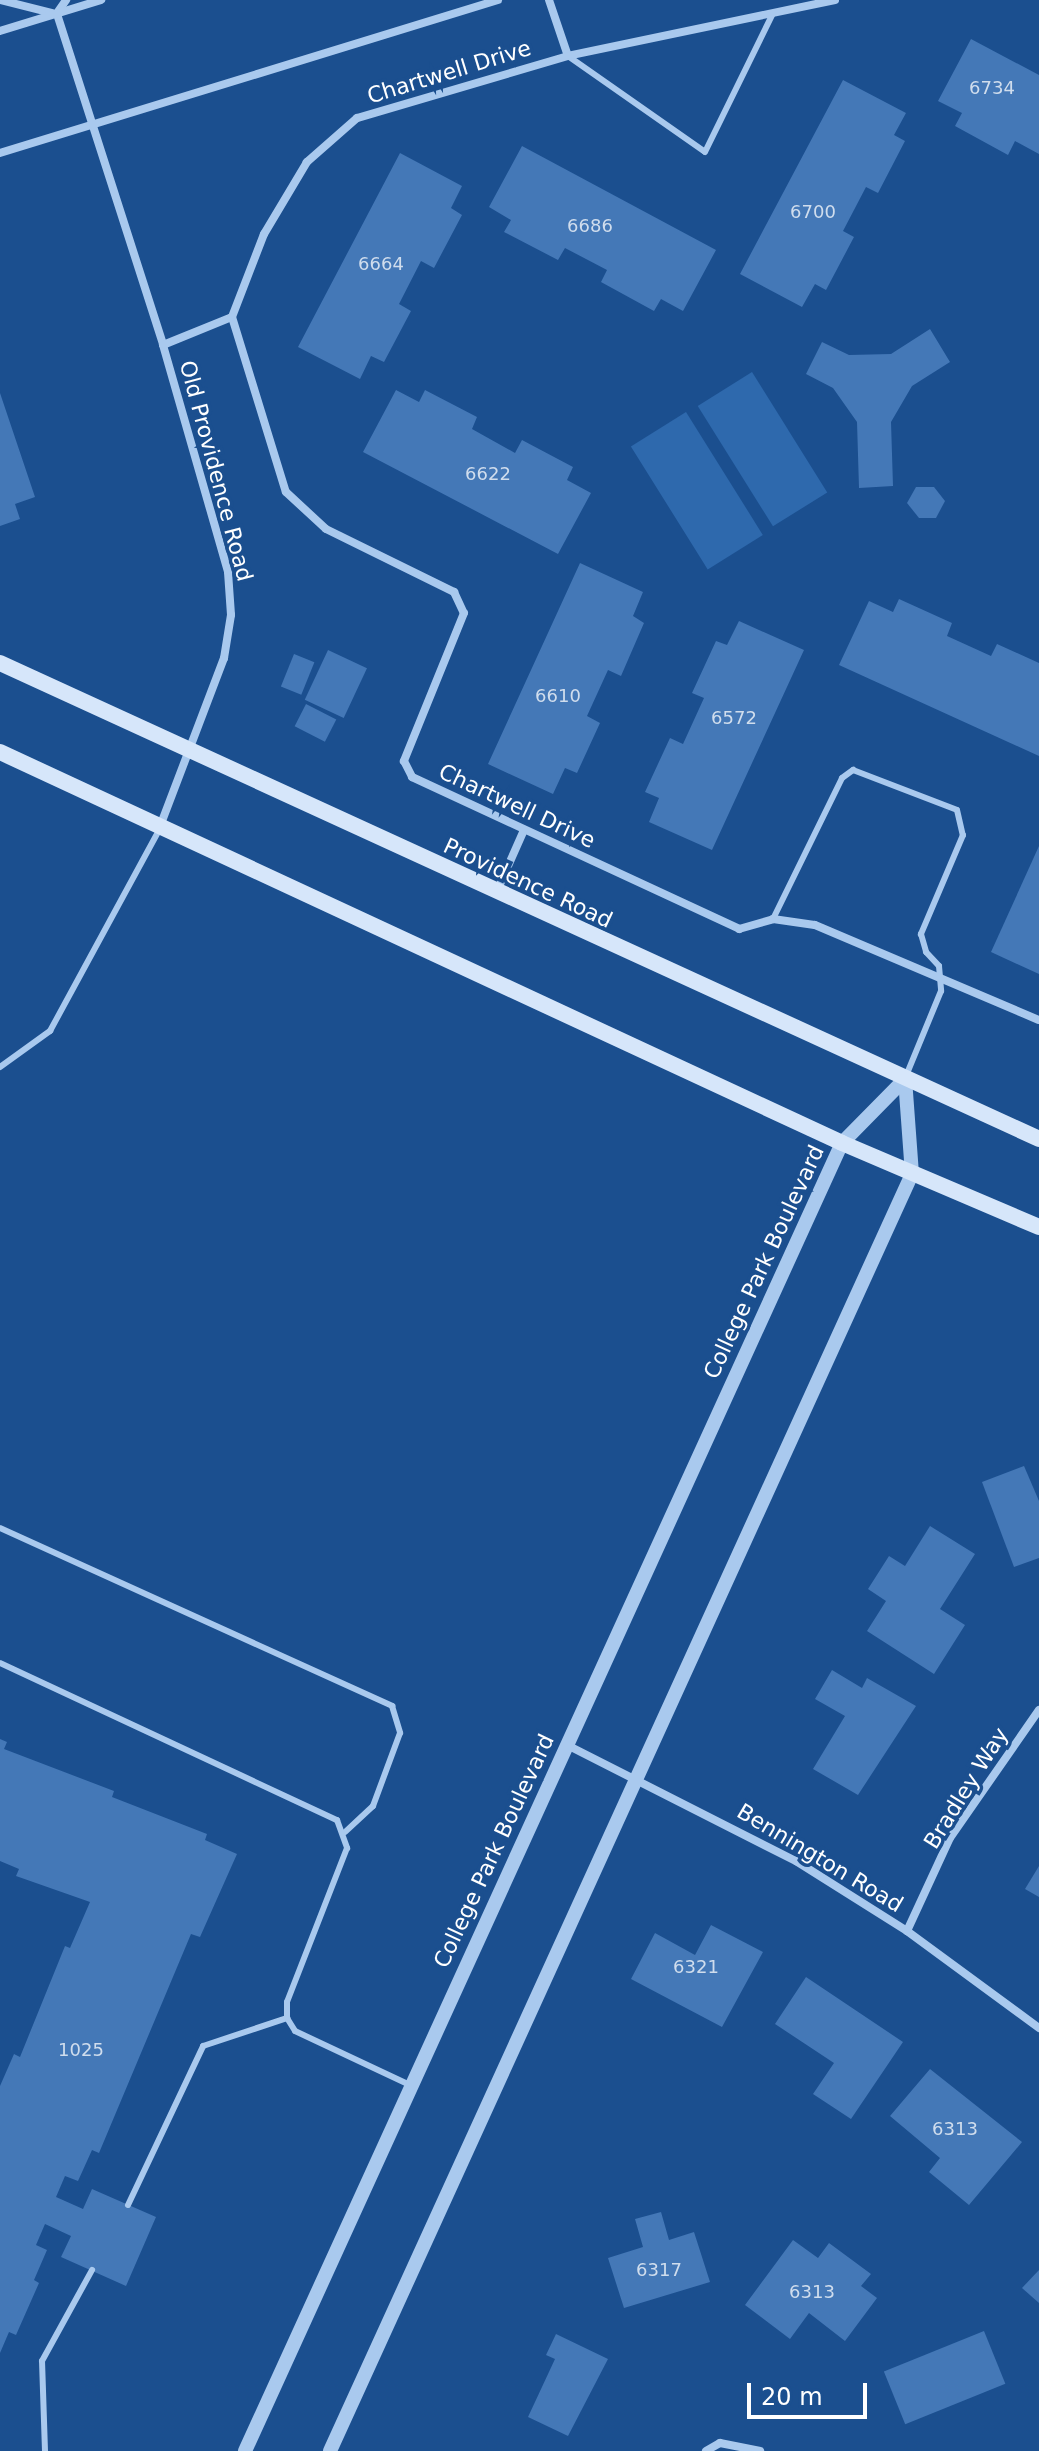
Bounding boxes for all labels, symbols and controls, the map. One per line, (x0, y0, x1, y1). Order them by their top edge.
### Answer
street label: Chartwell Drive (364, 35, 534, 109)
house number: 6734 (969, 77, 1015, 99)
house number: 6700 (790, 201, 836, 223)
house number: 6686 (567, 215, 613, 237)
house number: 6664 (358, 253, 404, 275)
street label: Old Providence Road (174, 358, 258, 584)
house number: 6622 (465, 463, 511, 485)
house number: 6610 (535, 685, 581, 707)
house number: 6572 (711, 707, 757, 729)
street label: Chartwell Drive (434, 758, 600, 854)
street label: Providence Road (439, 832, 617, 934)
street label: College Park Boulevard (698, 1141, 830, 1383)
street label: Bradley Way (918, 1722, 1014, 1854)
street label: College Park Boulevard (428, 1730, 560, 1972)
street label: Bennington Road (732, 1798, 908, 1918)
house number: 6321 (673, 1956, 719, 1978)
house number: 1025 (58, 2039, 104, 2061)
house number: 6313 (932, 2118, 978, 2140)
house number: 6317 (636, 2259, 682, 2281)
house number: 6313 (789, 2281, 835, 2303)
scale bar (751, 2367, 871, 2417)
text: 20 m (761, 2383, 823, 2411)

